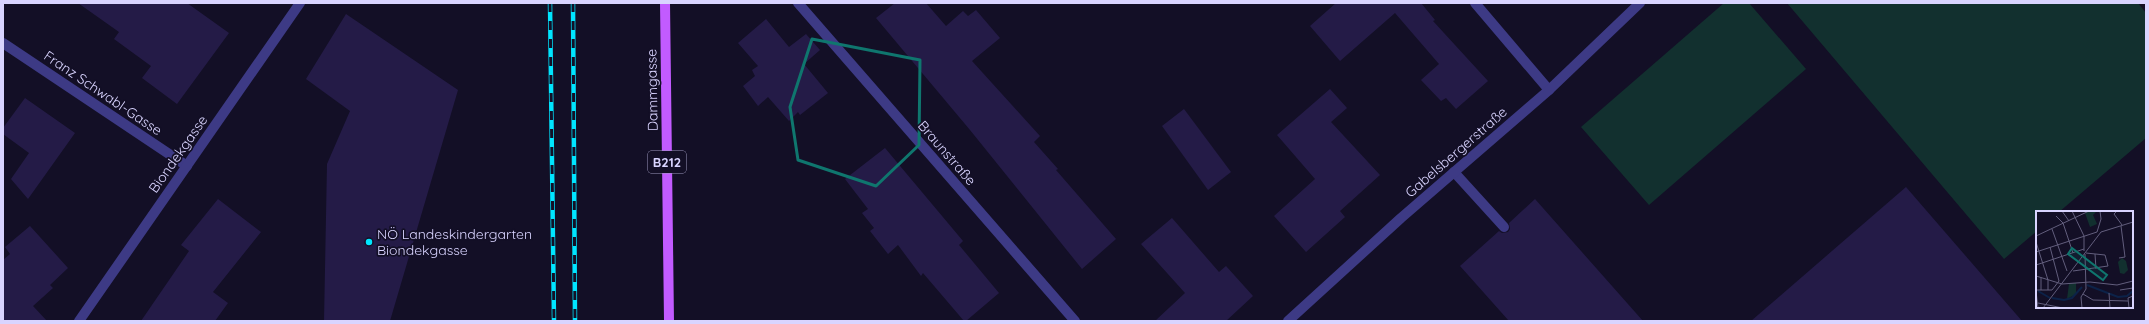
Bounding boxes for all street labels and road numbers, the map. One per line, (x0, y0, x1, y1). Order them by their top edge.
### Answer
street label: Franz Schwabl-Gasse (40, 47, 166, 139)
street label: Dammgasse (642, 49, 662, 131)
street label: Gabelsbergerstraße (1401, 103, 1511, 201)
street label: Biondekgasse (145, 112, 211, 196)
street label: Braunstraße (914, 117, 980, 189)
road number: B212 (648, 151, 686, 173)

